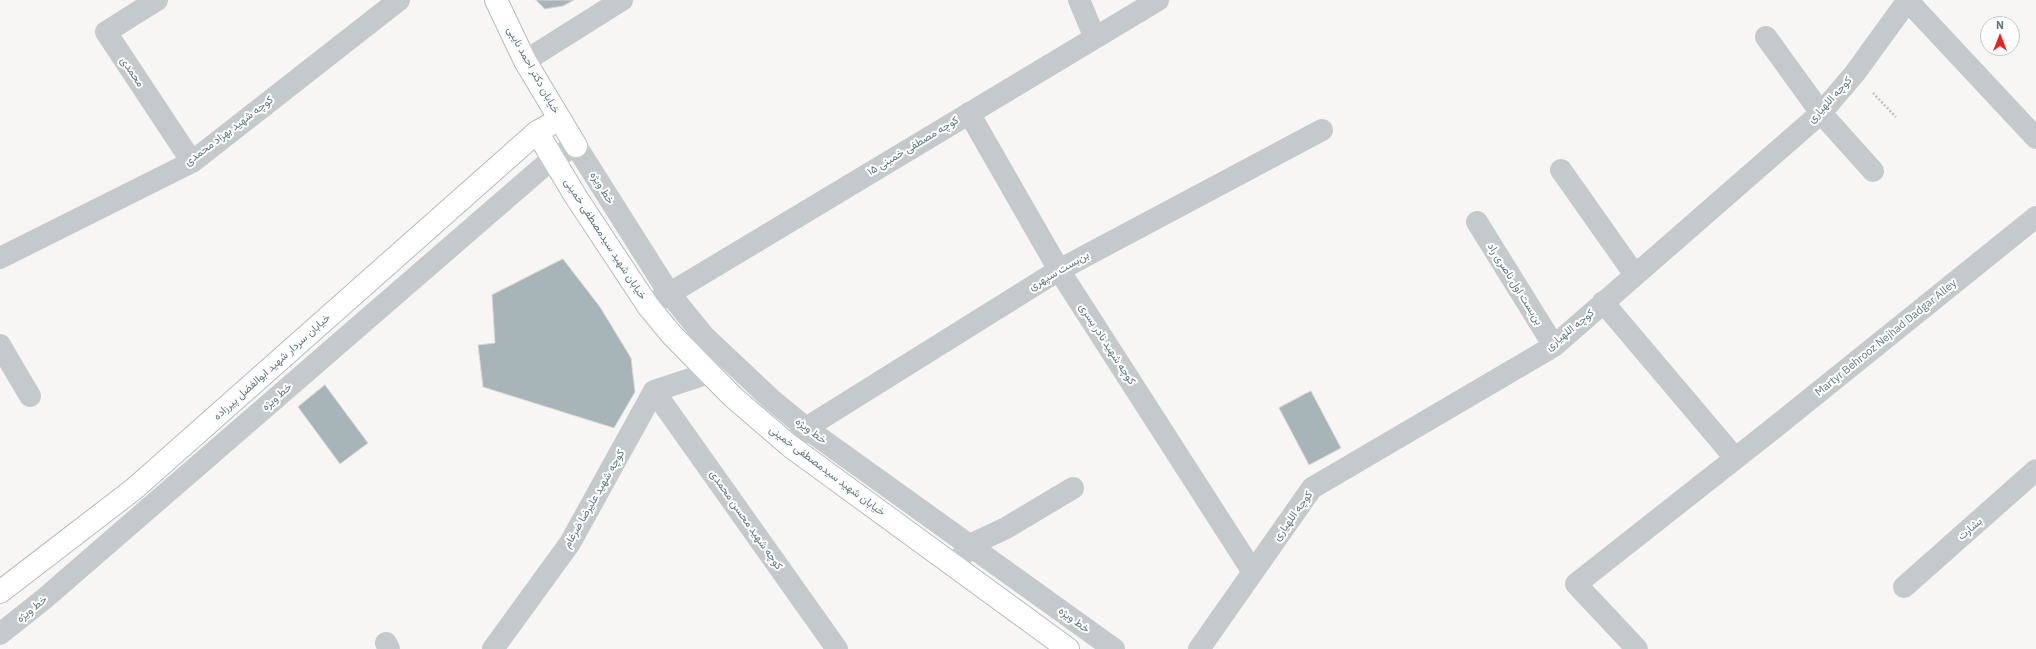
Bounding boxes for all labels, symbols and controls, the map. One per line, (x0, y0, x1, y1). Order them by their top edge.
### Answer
north arrow (1980, 16, 2020, 56)
text: N (1996, 18, 2004, 32)
street label: خیابان دکتر احمد نایبی (504, 24, 562, 116)
street label: محمدی (117, 55, 147, 89)
street label: کوچه اللهیاری (1805, 74, 1855, 126)
street label: کوچه شهید بهزاد محمدی (182, 93, 276, 169)
street label: کوچه مصطفی خمینی ۱۵ (865, 114, 961, 178)
street label: خط ویژه (587, 169, 617, 207)
street label: خیابان شهید سیدمصطفی خمینی (561, 176, 649, 302)
street label: بن‌بست اول ناصری راد (1484, 241, 1546, 327)
street label: بن‌بست سپهری (1027, 248, 1091, 294)
street label: Martyr Behrooz Nejhad Dadgar Alley (1813, 277, 1959, 399)
street label: کوچه شهید نادر یسری (1076, 301, 1138, 387)
street label: کوچه اللهیاری (1543, 306, 1597, 354)
street label: خیابان سردار شهید ابوالفضل پیرزاده (211, 311, 333, 423)
street label: خط ویژه (259, 380, 295, 414)
street label: خط ویژه (793, 415, 829, 447)
street label: خیابان شهید سیدمصطفی خمینی (766, 423, 888, 519)
street label: کوچه شهید علیرضا ضرغام (560, 447, 628, 551)
street label: کوچه شهید محسن محمدی (707, 468, 785, 572)
street label: کوچه اللهیاری (1270, 488, 1316, 544)
street label: بشارت (1955, 515, 1985, 543)
street label: خط ویژه (14, 593, 50, 625)
street label: خط ویژه (1056, 604, 1092, 636)

